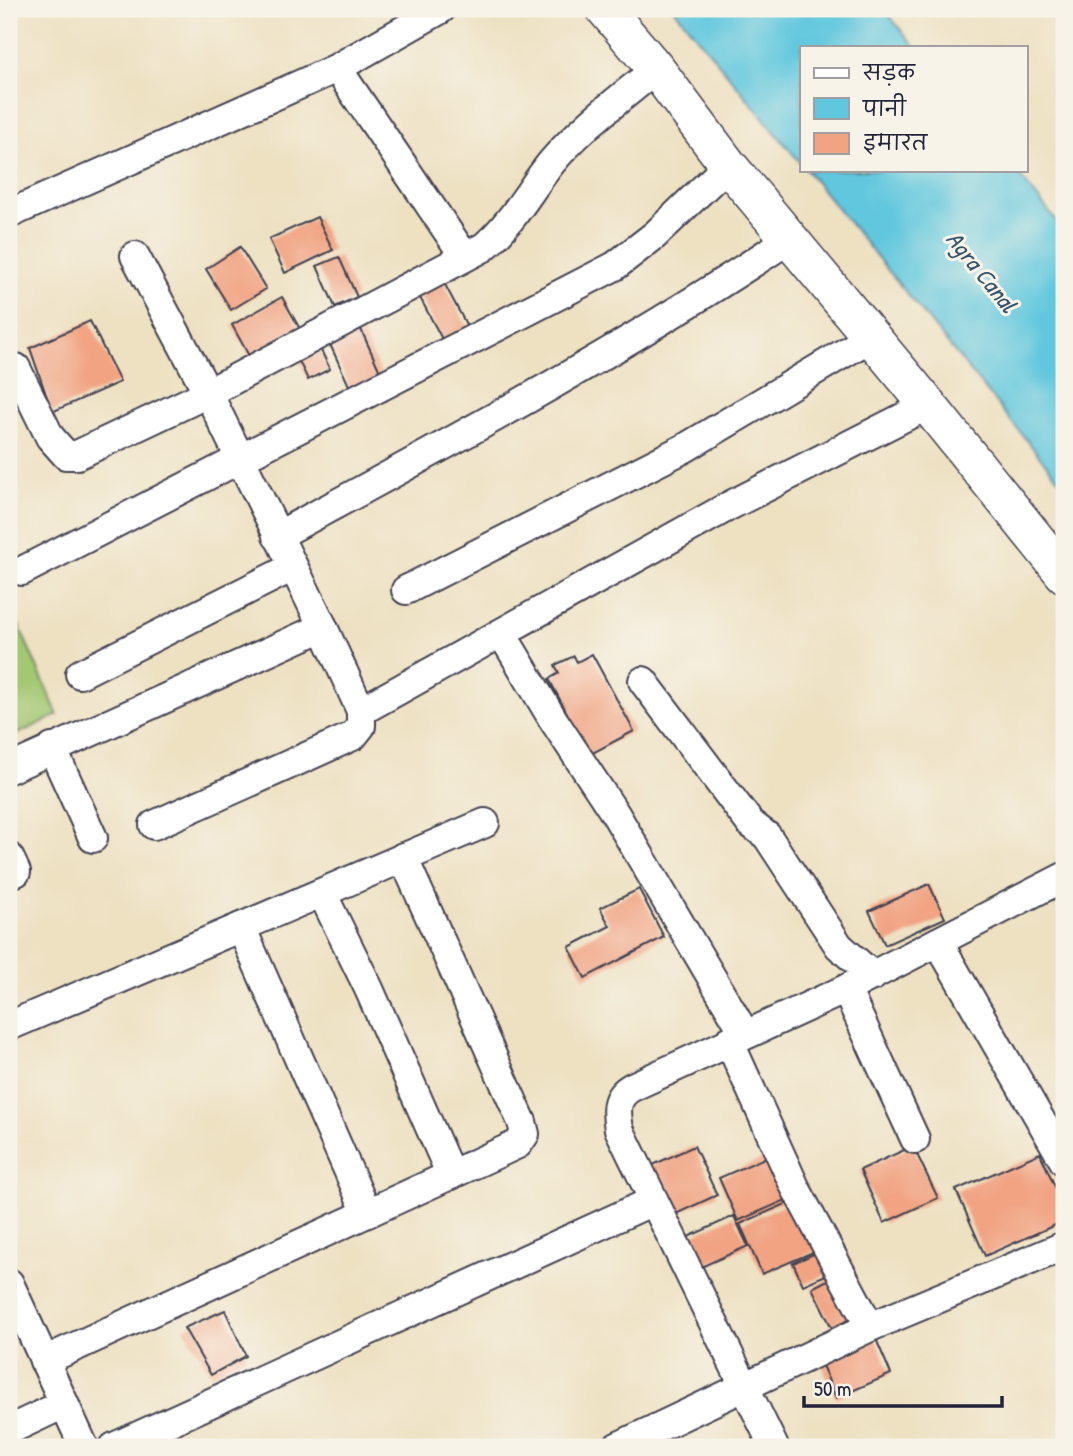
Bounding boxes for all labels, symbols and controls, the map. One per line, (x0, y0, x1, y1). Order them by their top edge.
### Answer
legend (800, 46, 1028, 172)
text: सड़क (862, 58, 916, 87)
text: पानी (862, 93, 908, 123)
text: इमारत (863, 128, 929, 157)
water label: Agra Canal (939, 224, 1026, 320)
scale bar (804, 1365, 1001, 1409)
text: 50 m (814, 1374, 851, 1403)

